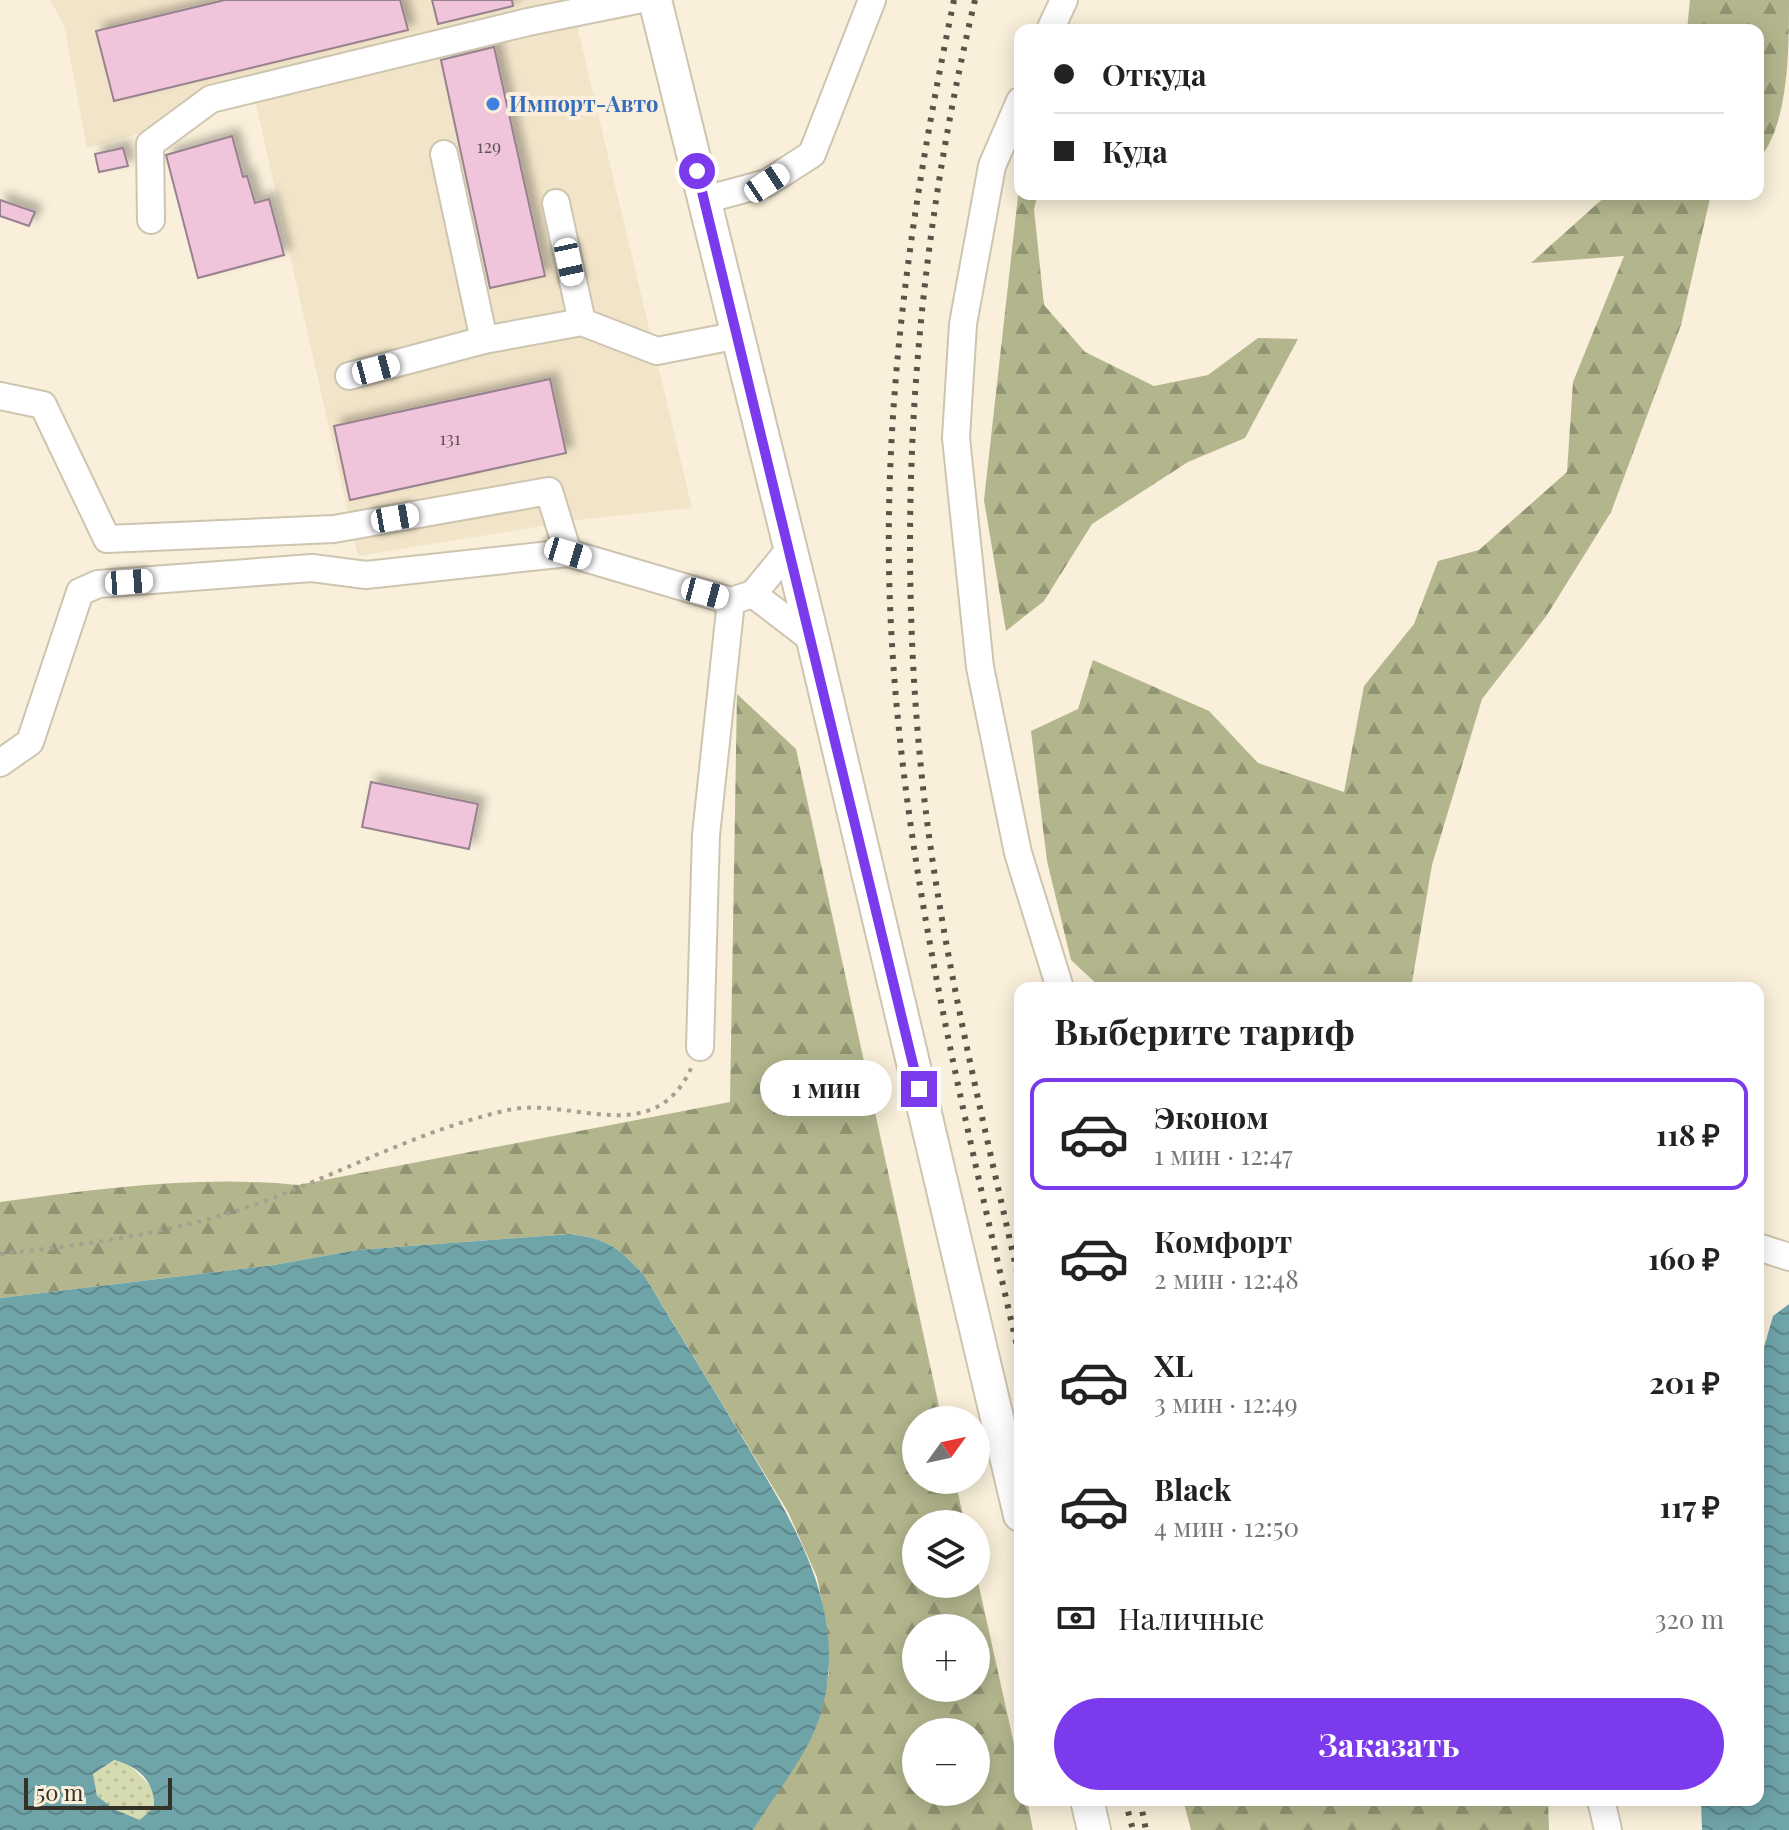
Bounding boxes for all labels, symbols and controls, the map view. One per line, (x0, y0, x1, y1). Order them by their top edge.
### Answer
text: Откуда (1102, 54, 1206, 94)
place label: Импорт-Авто (509, 88, 659, 118)
marker: Импорт-Авто (484, 95, 502, 113)
text: Куда (1102, 131, 1168, 171)
house number: 129 (477, 134, 501, 158)
route start (679, 153, 715, 189)
car (740, 160, 794, 206)
car (552, 236, 586, 288)
car (350, 351, 402, 387)
house number: 131 (439, 426, 461, 450)
car (369, 502, 421, 534)
car (542, 535, 594, 571)
car (104, 568, 154, 596)
car (679, 575, 731, 611)
text: Выберите тариф (1054, 1006, 1355, 1054)
callout: 1 мин (759, 1061, 891, 1117)
text: 1 мин (792, 1070, 860, 1105)
route end (901, 1071, 937, 1107)
text: Эконом (1154, 1097, 1269, 1137)
icon: car (1058, 1098, 1130, 1170)
text: 118 ₽ (1656, 1114, 1720, 1154)
text: 1 мин · 12:47 (1154, 1137, 1293, 1172)
text: Комфорт (1154, 1221, 1292, 1261)
icon: car (1058, 1222, 1130, 1294)
text: 160 ₽ (1648, 1238, 1720, 1278)
text: 2 мин · 12:48 (1154, 1261, 1299, 1296)
text: XL (1154, 1345, 1193, 1385)
icon: car (1058, 1346, 1130, 1418)
text: 201 ₽ (1649, 1362, 1720, 1402)
text: 3 мин · 12:49 (1154, 1385, 1298, 1420)
north arrow (902, 1406, 990, 1494)
map controls (902, 1406, 990, 1806)
text: Black (1154, 1469, 1231, 1509)
icon: car (1058, 1470, 1130, 1542)
text: 117 ₽ (1660, 1486, 1720, 1526)
text: 4 мин · 12:50 (1154, 1509, 1299, 1544)
button: layers (902, 1510, 990, 1598)
icon: cash (1054, 1596, 1098, 1640)
text: Наличные (1118, 1598, 1264, 1638)
text: 320 m (1655, 1601, 1724, 1636)
button: + (902, 1614, 990, 1702)
button: Заказать (1054, 1698, 1724, 1790)
button: − (902, 1718, 990, 1806)
scale bar (24, 1774, 172, 1810)
text: 50 m (36, 1777, 83, 1807)

